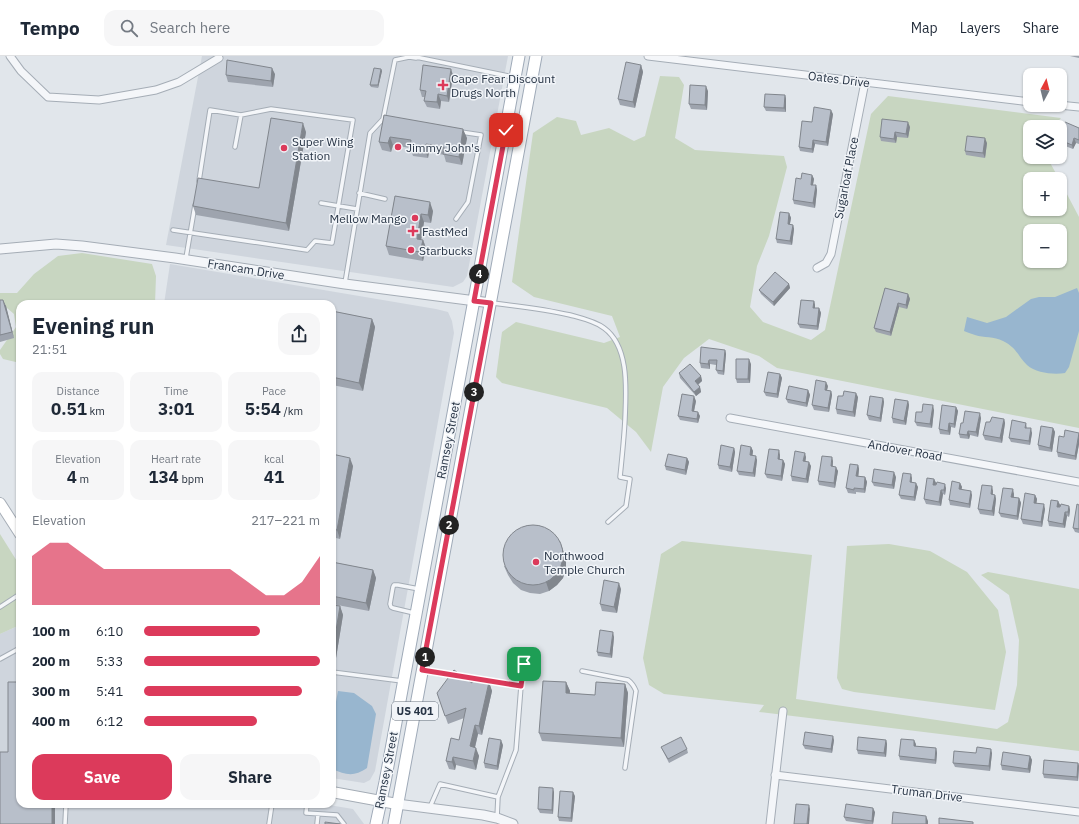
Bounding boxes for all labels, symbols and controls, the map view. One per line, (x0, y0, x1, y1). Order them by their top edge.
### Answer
search box (104, 10, 384, 46)
text: Tempo (20, 16, 80, 40)
icon: search (118, 17, 140, 39)
text: Search here (150, 18, 230, 37)
text: Map (911, 19, 938, 37)
text: Layers (960, 19, 1001, 37)
text: Share (1023, 19, 1059, 37)
street label: Oates Drive (807, 68, 871, 90)
north arrow (1023, 68, 1067, 112)
map controls (1023, 68, 1067, 268)
place label: Cape Fear Discount Drugs North (451, 71, 555, 100)
marker: Cape Fear Discount Drugs North (438, 80, 448, 90)
pin (489, 113, 523, 147)
icon: check (495, 119, 517, 141)
button: layers (1023, 120, 1067, 164)
place label: Super Wing Station (292, 134, 354, 163)
street label: Sugarloaf Place (831, 135, 861, 220)
place label: Jimmy John's (406, 140, 480, 155)
marker: Jimmy John's (393, 142, 403, 152)
marker: Super Wing Station (279, 143, 289, 153)
button: + (1023, 172, 1067, 216)
place label: Mellow Mango (330, 211, 407, 226)
marker: Mellow Mango (410, 213, 420, 223)
place label: FastMed (422, 224, 468, 239)
button: − (1023, 224, 1067, 268)
marker: FastMed (407, 225, 419, 237)
place label: Starbucks (419, 243, 473, 258)
marker: Starbucks (406, 245, 416, 255)
street label: Francam Drive (206, 256, 286, 283)
pin: 4 (469, 264, 489, 284)
text: 4 (476, 267, 482, 281)
text: Evening run (32, 311, 154, 340)
button: share (278, 313, 320, 355)
text: 21:51 (32, 341, 67, 358)
pin: 3 (464, 382, 484, 402)
text: Distance (57, 384, 99, 398)
text: Time (164, 384, 188, 398)
text: Pace (262, 384, 286, 398)
text: 3 (471, 385, 477, 399)
text: 0.51 (51, 398, 87, 420)
text: 3:01 (158, 398, 194, 420)
text: 5:54 (245, 398, 281, 420)
street label: Ramsey Street (433, 400, 463, 480)
text: km (87, 404, 105, 418)
text: /km (281, 404, 303, 418)
street label: Andover Road (867, 436, 943, 464)
text: Elevation (55, 452, 101, 466)
text: Heart rate (151, 452, 201, 466)
text: kcal (264, 452, 284, 466)
text: 4 (67, 466, 77, 488)
text: 134 (148, 466, 179, 488)
text: 41 (264, 466, 284, 488)
text: m (77, 472, 89, 486)
text: bpm (179, 472, 204, 486)
text: Elevation (32, 512, 86, 529)
text: 217–221 m (251, 512, 320, 529)
pin: 2 (439, 515, 459, 535)
text: 2 (446, 518, 452, 532)
place label: Northwood Temple Church (544, 548, 625, 577)
marker: Northwood Temple Church (531, 557, 541, 567)
text: 100 m (32, 623, 70, 640)
text: 6:10 (96, 623, 123, 640)
pin: 1 (415, 647, 435, 667)
pin (507, 647, 541, 681)
text: 1 (422, 650, 428, 664)
text: 200 m (32, 653, 70, 670)
text: 5:33 (96, 653, 123, 670)
icon: arrive (513, 653, 535, 675)
text: 300 m (32, 683, 70, 700)
text: 5:41 (96, 683, 123, 700)
road number: US 401 (392, 702, 438, 720)
text: 400 m (32, 713, 70, 730)
text: 6:12 (96, 713, 123, 730)
street label: Ramsey Street (371, 730, 401, 810)
button: Save (32, 754, 172, 800)
button: Share (180, 754, 320, 800)
street label: Truman Drive (890, 781, 964, 805)

